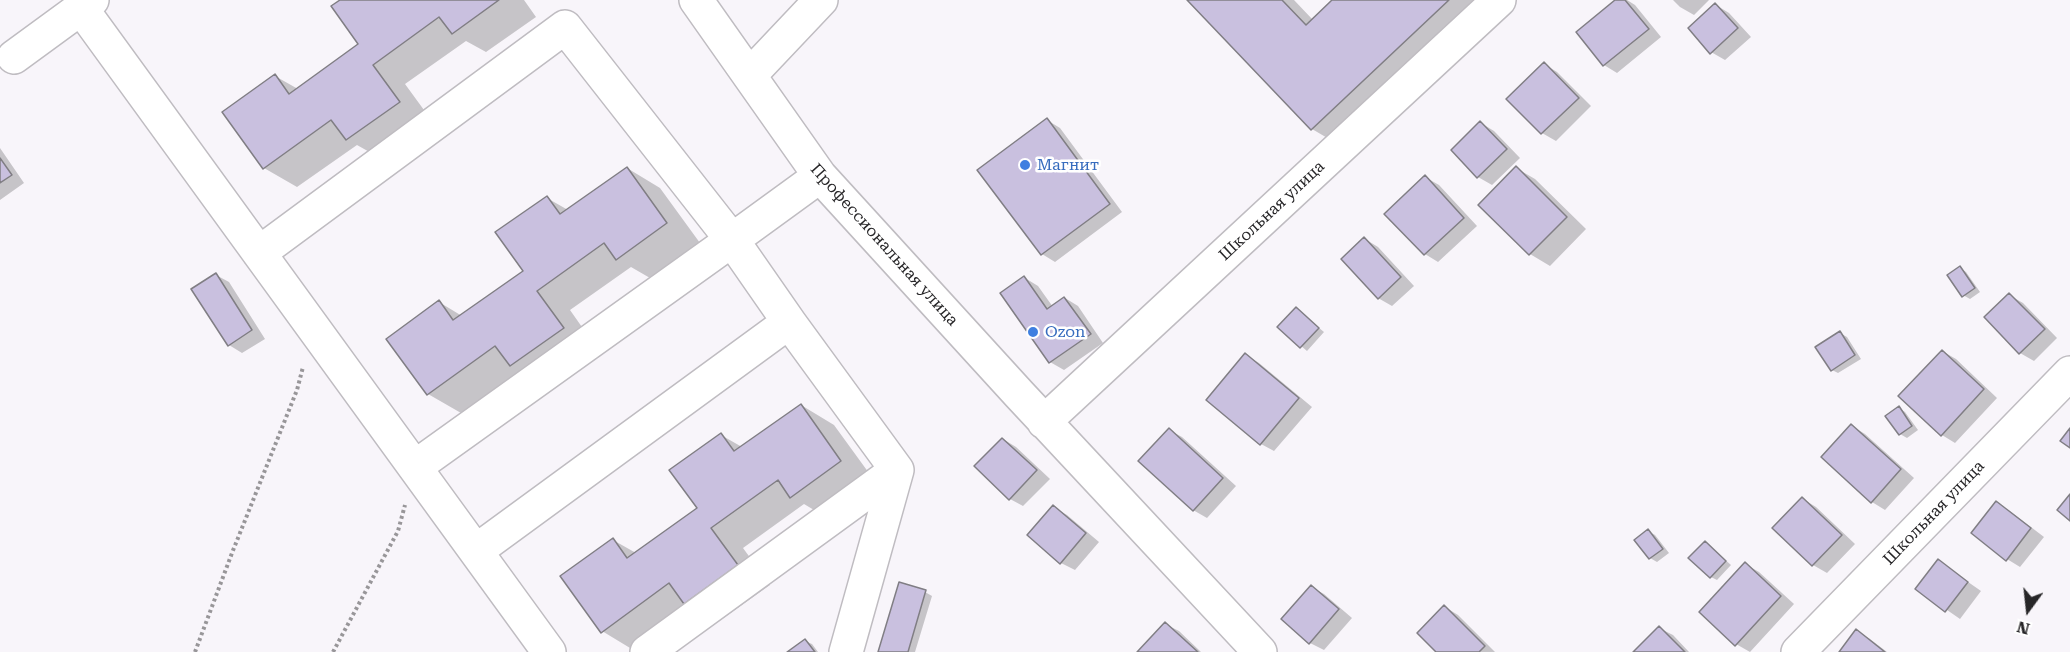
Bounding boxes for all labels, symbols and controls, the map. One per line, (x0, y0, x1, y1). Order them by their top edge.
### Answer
place label: Магнит (1037, 155, 1099, 175)
street label: Школьная улица (1215, 157, 1329, 265)
marker: Магнит (1018, 158, 1032, 172)
street label: Профессиональная улица (806, 160, 962, 330)
place label: Ozon (1045, 322, 1085, 342)
marker: Ozon (1026, 325, 1040, 339)
street label: Школьная улица (1879, 457, 1989, 569)
north arrow (1998, 580, 2058, 640)
text: N (2015, 617, 2032, 639)

